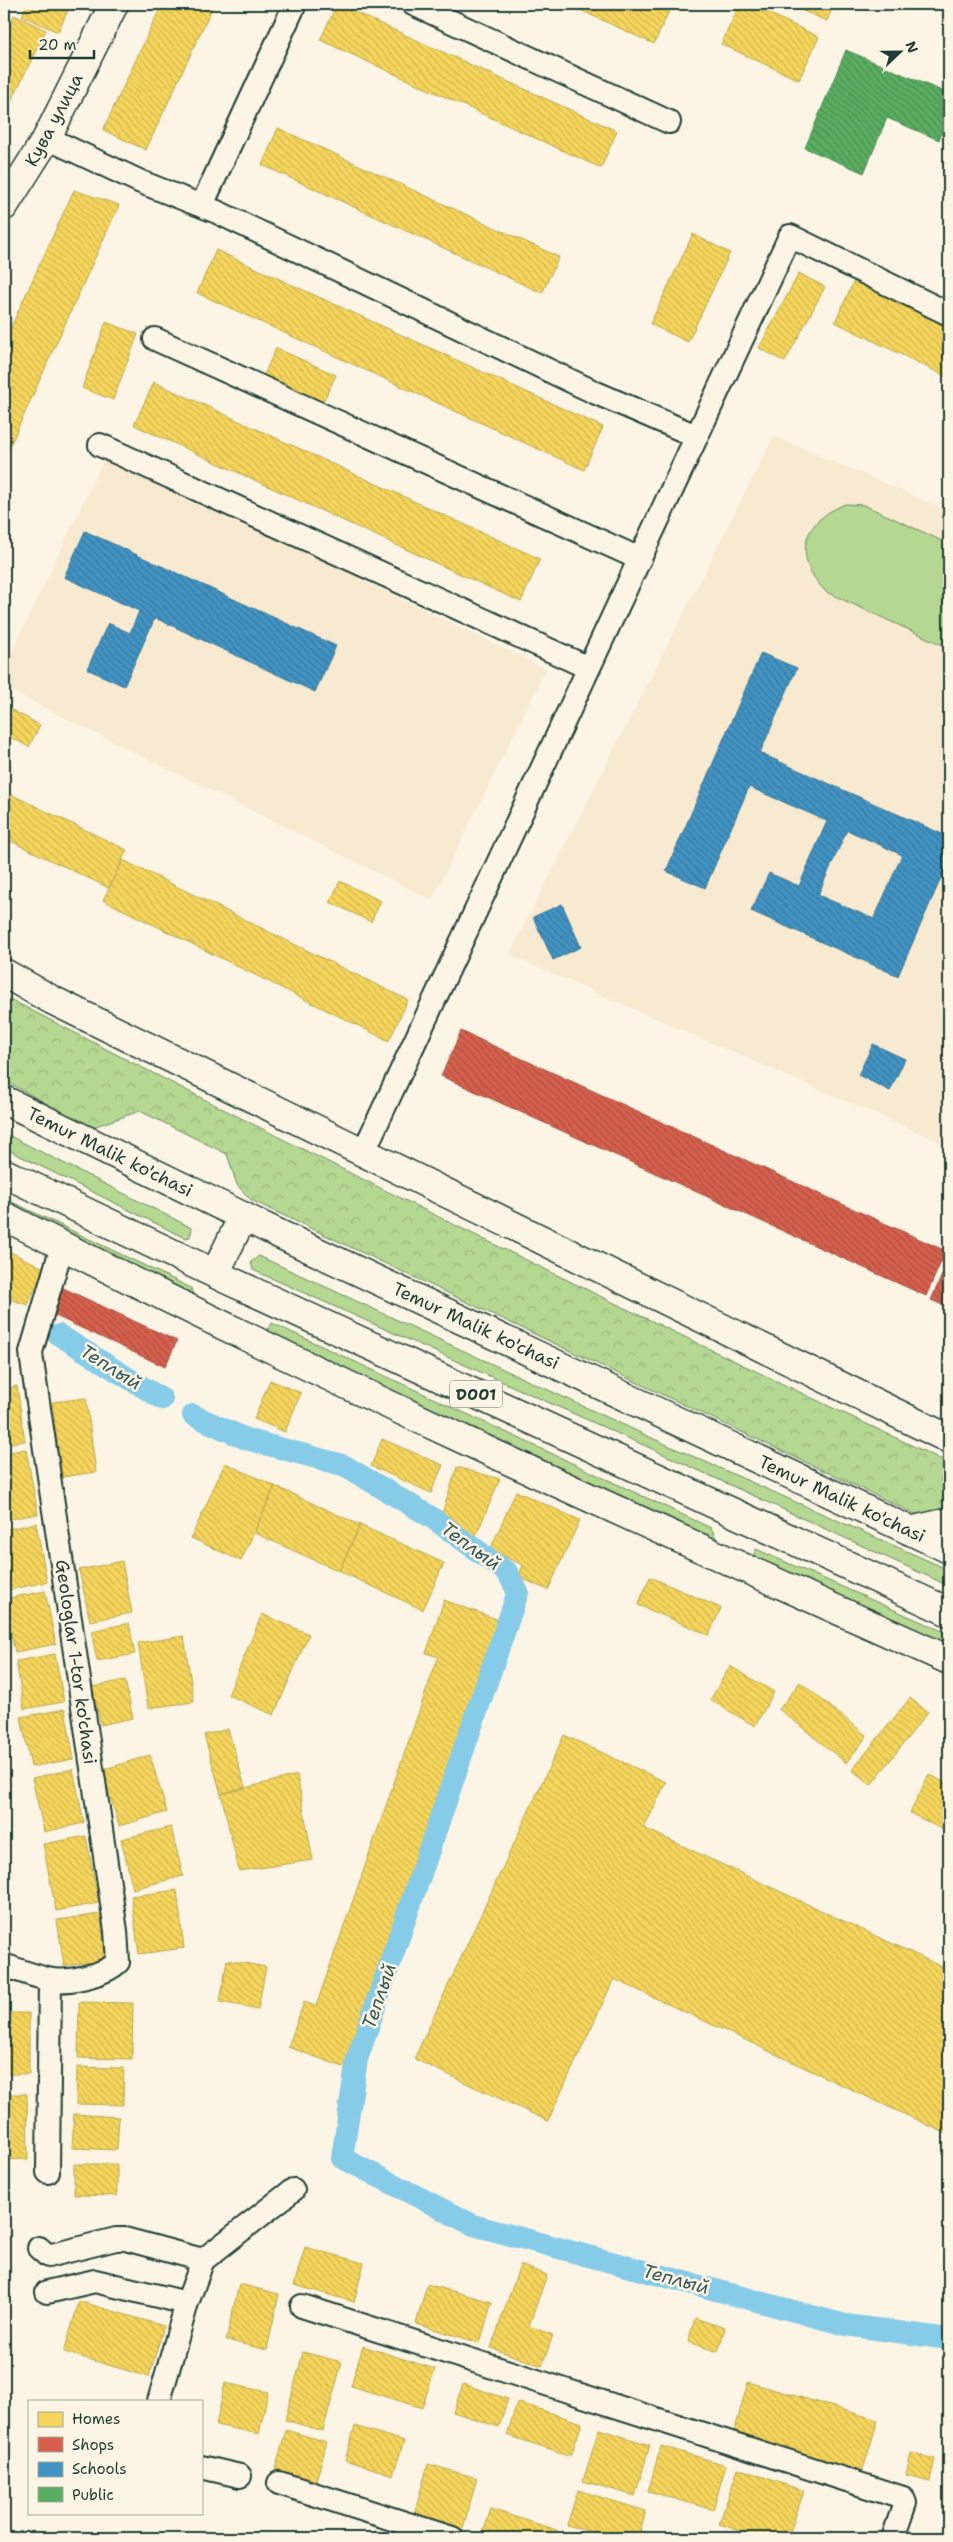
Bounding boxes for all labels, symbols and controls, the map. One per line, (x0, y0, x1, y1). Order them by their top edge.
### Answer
scale bar (30, 28, 94, 60)
north arrow (876, 28, 926, 78)
text: 20 m (38, 35, 77, 55)
text: N (902, 39, 922, 56)
street label: Кува улица (19, 69, 89, 171)
street label: Temur Malik ko'chasi (23, 1101, 197, 1203)
street label: Temur Malik ko'chasi (389, 1277, 563, 1375)
water label: Теплый (76, 1338, 146, 1396)
road number: D001 (450, 1380, 502, 1408)
street label: Temur Malik ko'chasi (755, 1450, 929, 1548)
water label: Теплый (436, 1516, 506, 1576)
street label: Geologlar 1-tor ko'chasi (50, 1558, 102, 1766)
water label: Теплый (356, 1960, 402, 2032)
water label: Теплый (640, 2258, 712, 2300)
legend (28, 2400, 202, 2514)
text: Homes (72, 2409, 120, 2429)
text: Shops (72, 2435, 114, 2455)
text: Schools (72, 2459, 127, 2479)
text: Public (72, 2485, 114, 2505)

